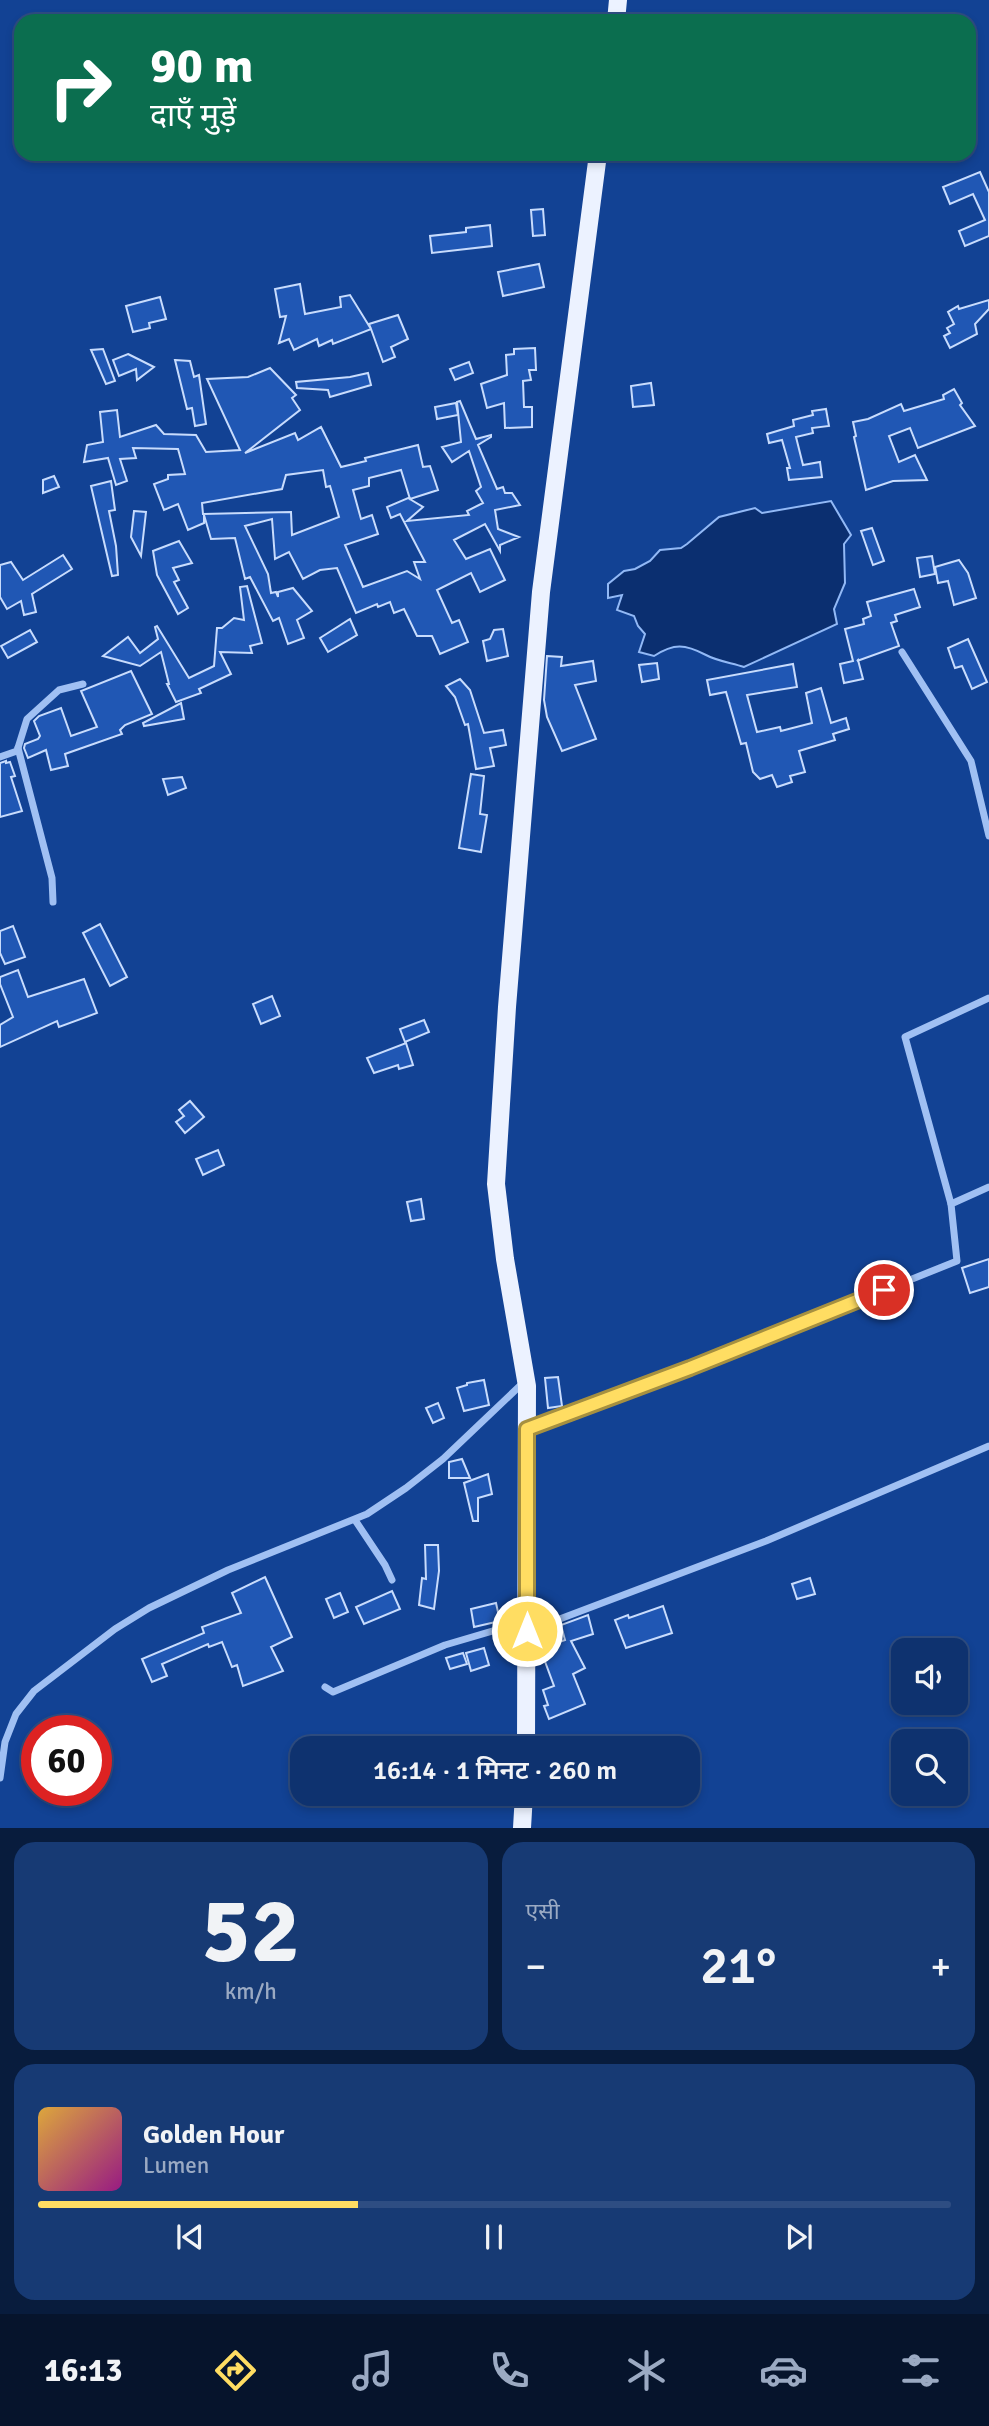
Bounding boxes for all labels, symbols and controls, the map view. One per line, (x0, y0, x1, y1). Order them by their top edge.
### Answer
text: 90 m (150, 36, 253, 96)
icon: right (35, 42, 126, 133)
text: दाएँ मुड़ें (150, 96, 236, 135)
pin (854, 1260, 914, 1320)
icon: arrive (865, 1271, 903, 1309)
position arrow (490, 1594, 564, 1668)
map controls (891, 1638, 968, 1806)
button: sound (891, 1638, 968, 1715)
speed limit sign: 60 (21, 1715, 112, 1806)
button: search (891, 1729, 968, 1806)
text: 16:14 · 1 मिनट · 260 m (373, 1755, 617, 1787)
text: 52 (202, 1875, 300, 1988)
text: एसी (526, 1897, 560, 1926)
text: 21° (700, 1934, 776, 1998)
text: − (526, 1943, 546, 1990)
text: + (930, 1943, 951, 1990)
text: km/h (225, 1977, 277, 2006)
text: Golden Hour (143, 2119, 284, 2151)
text: Lumen (143, 2151, 209, 2180)
icon: previous (171, 2218, 209, 2256)
icon: pause (475, 2218, 513, 2256)
icon: next (780, 2218, 818, 2256)
icon: directions (211, 2346, 260, 2395)
icon: music (348, 2346, 397, 2395)
icon: phone (485, 2346, 534, 2395)
icon: climate (622, 2346, 671, 2395)
icon: car (759, 2346, 808, 2395)
icon: filters (896, 2346, 945, 2395)
text: 16:13 (44, 2351, 123, 2390)

